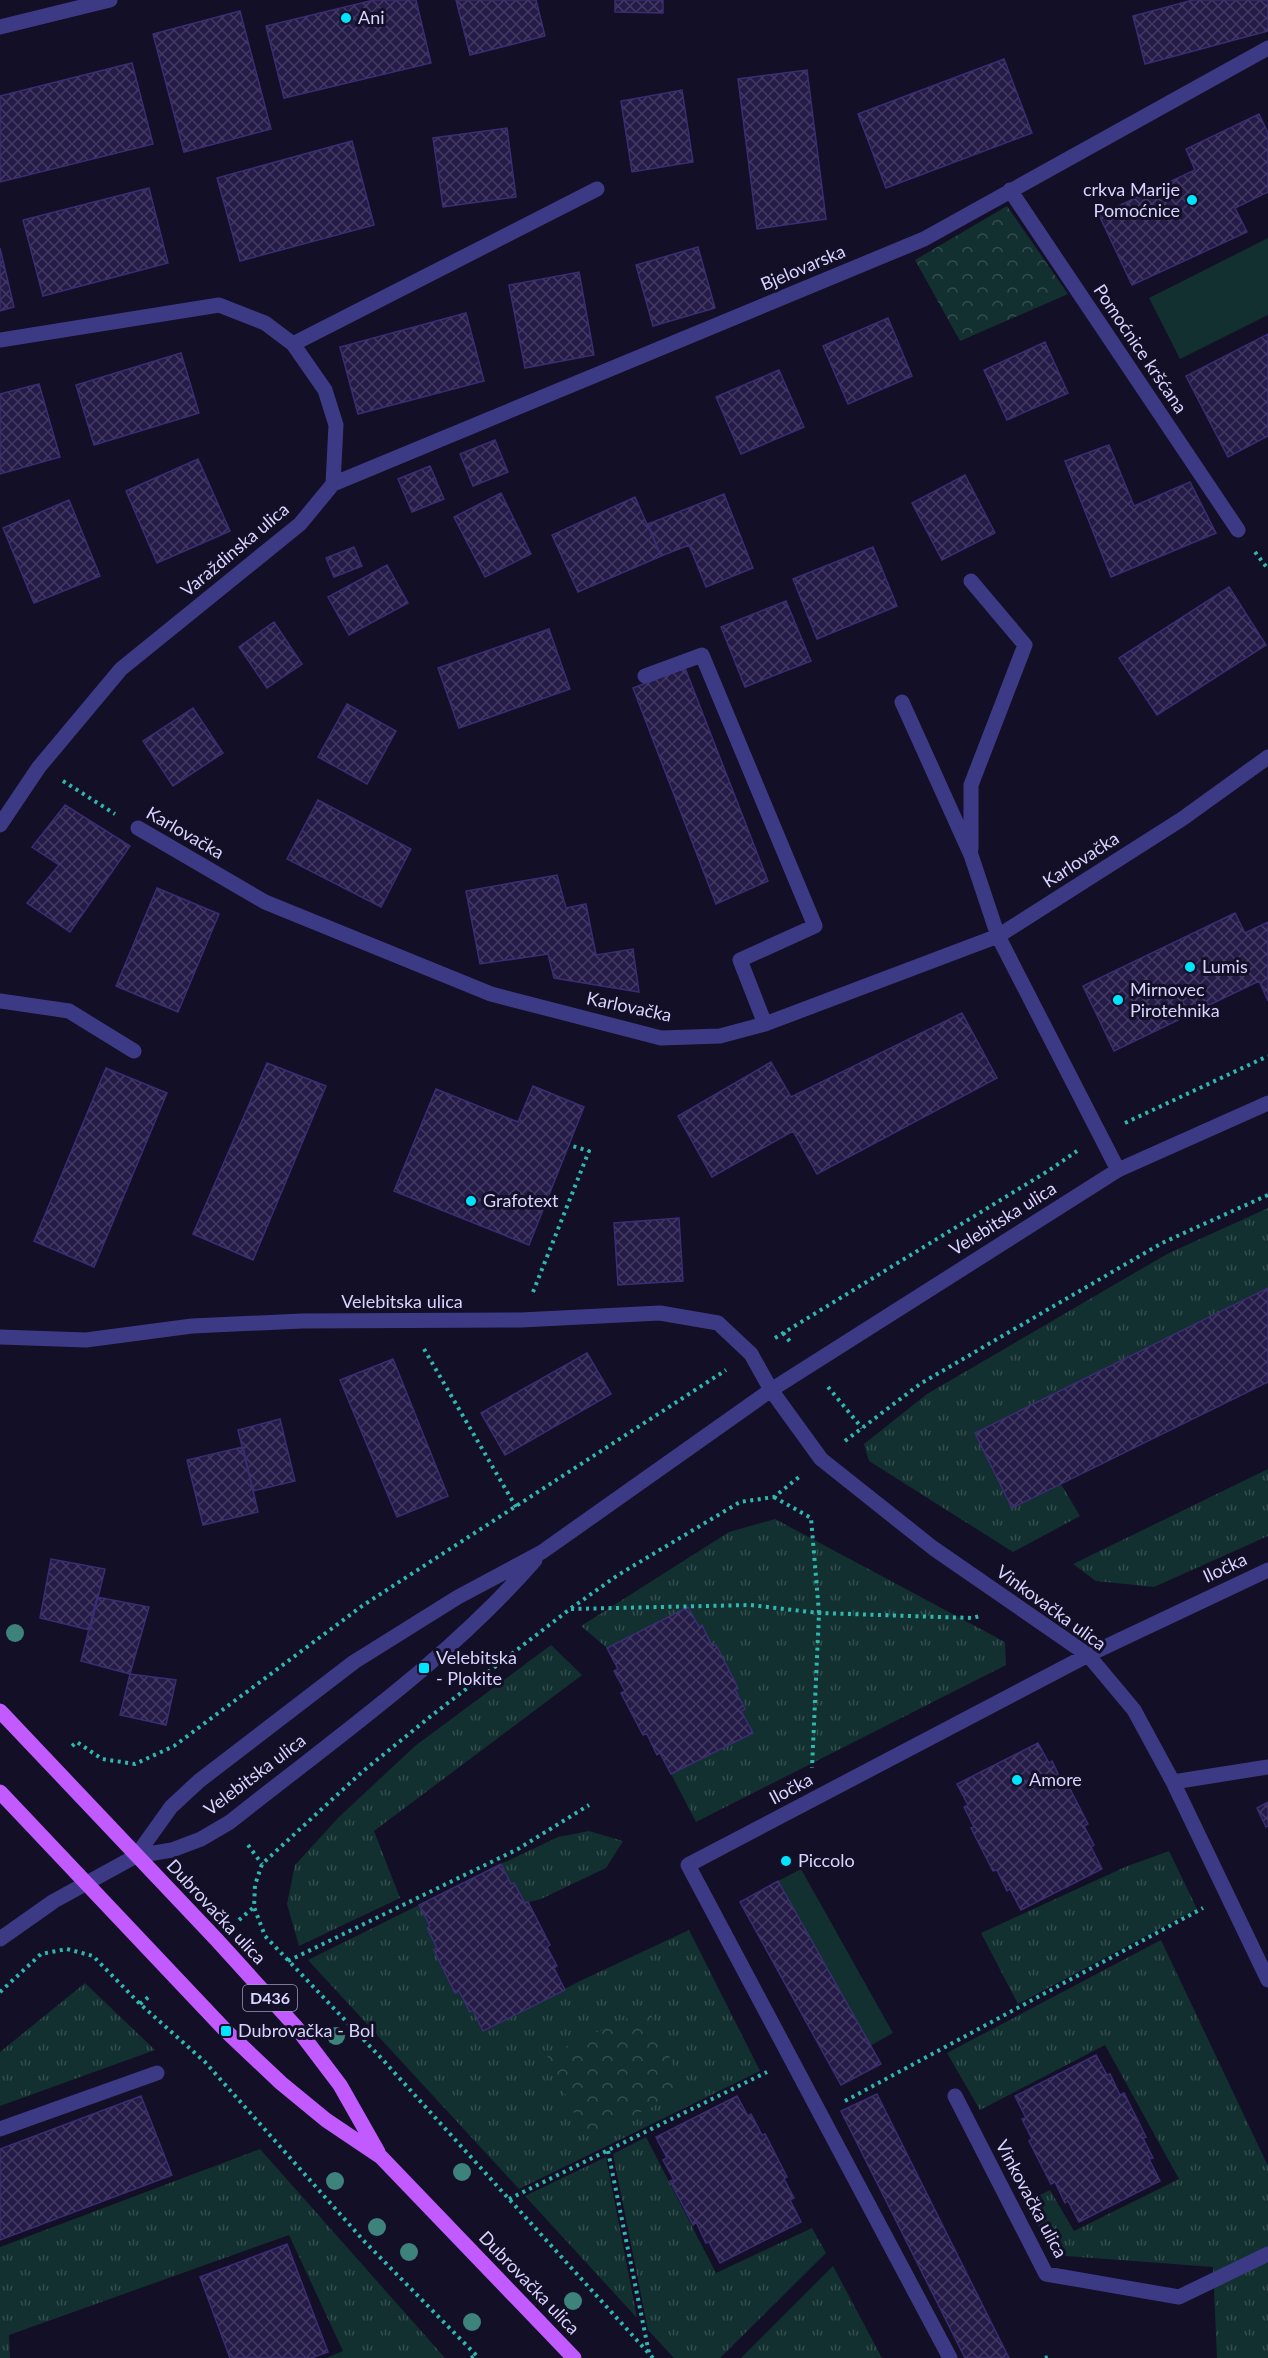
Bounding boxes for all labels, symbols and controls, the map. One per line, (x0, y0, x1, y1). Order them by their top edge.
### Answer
place label: Ani (358, 6, 385, 28)
marker: Ani (339, 11, 353, 25)
place label: crkva Marije Pomoćnice (1083, 178, 1180, 221)
marker: crkva Marije Pomoćnice (1185, 193, 1199, 207)
street label: Bjelovarska (757, 239, 848, 295)
street label: Pomoćnice kršćana (1089, 280, 1192, 417)
street label: Varaždinska ulica (176, 498, 293, 601)
street label: Karlovačka (143, 801, 228, 863)
street label: Karlovačka (1038, 826, 1123, 892)
place label: Lumis (1202, 955, 1248, 977)
marker: Lumis (1183, 960, 1197, 974)
place label: Mirnovec Pirotehnika (1130, 978, 1220, 1021)
street label: Karlovačka (585, 986, 674, 1026)
marker: Mirnovec Pirotehnika (1111, 993, 1125, 1007)
street label: Velebitska ulica (945, 1177, 1060, 1260)
place label: Grafotext (483, 1189, 559, 1211)
marker: Grafotext (464, 1194, 478, 1208)
street label: Velebitska ulica (341, 1290, 463, 1312)
street label: Iločka (1199, 1547, 1250, 1587)
street label: Vinkovačka ulica (992, 1560, 1111, 1654)
place label: Velebitska - Plokite (436, 1646, 517, 1689)
marker: Velebitska - Plokite (417, 1661, 431, 1675)
street label: Velebitska ulica (199, 1729, 310, 1820)
street label: Iločka (765, 1768, 816, 1809)
place label: Amore (1029, 1768, 1082, 1790)
marker: Amore (1010, 1773, 1024, 1787)
place label: Piccolo (798, 1849, 855, 1871)
street label: Dubrovačka ulica (163, 1854, 271, 1968)
marker: Piccolo (779, 1854, 793, 1868)
road number: D436 (243, 1985, 297, 2011)
place label: Dubrovačka - Bol (238, 2019, 374, 2041)
marker: Dubrovačka - Bol (219, 2024, 233, 2038)
street label: Vinkovačka ulica (992, 2136, 1072, 2261)
street label: Dubrovačka ulica (475, 2226, 585, 2339)

